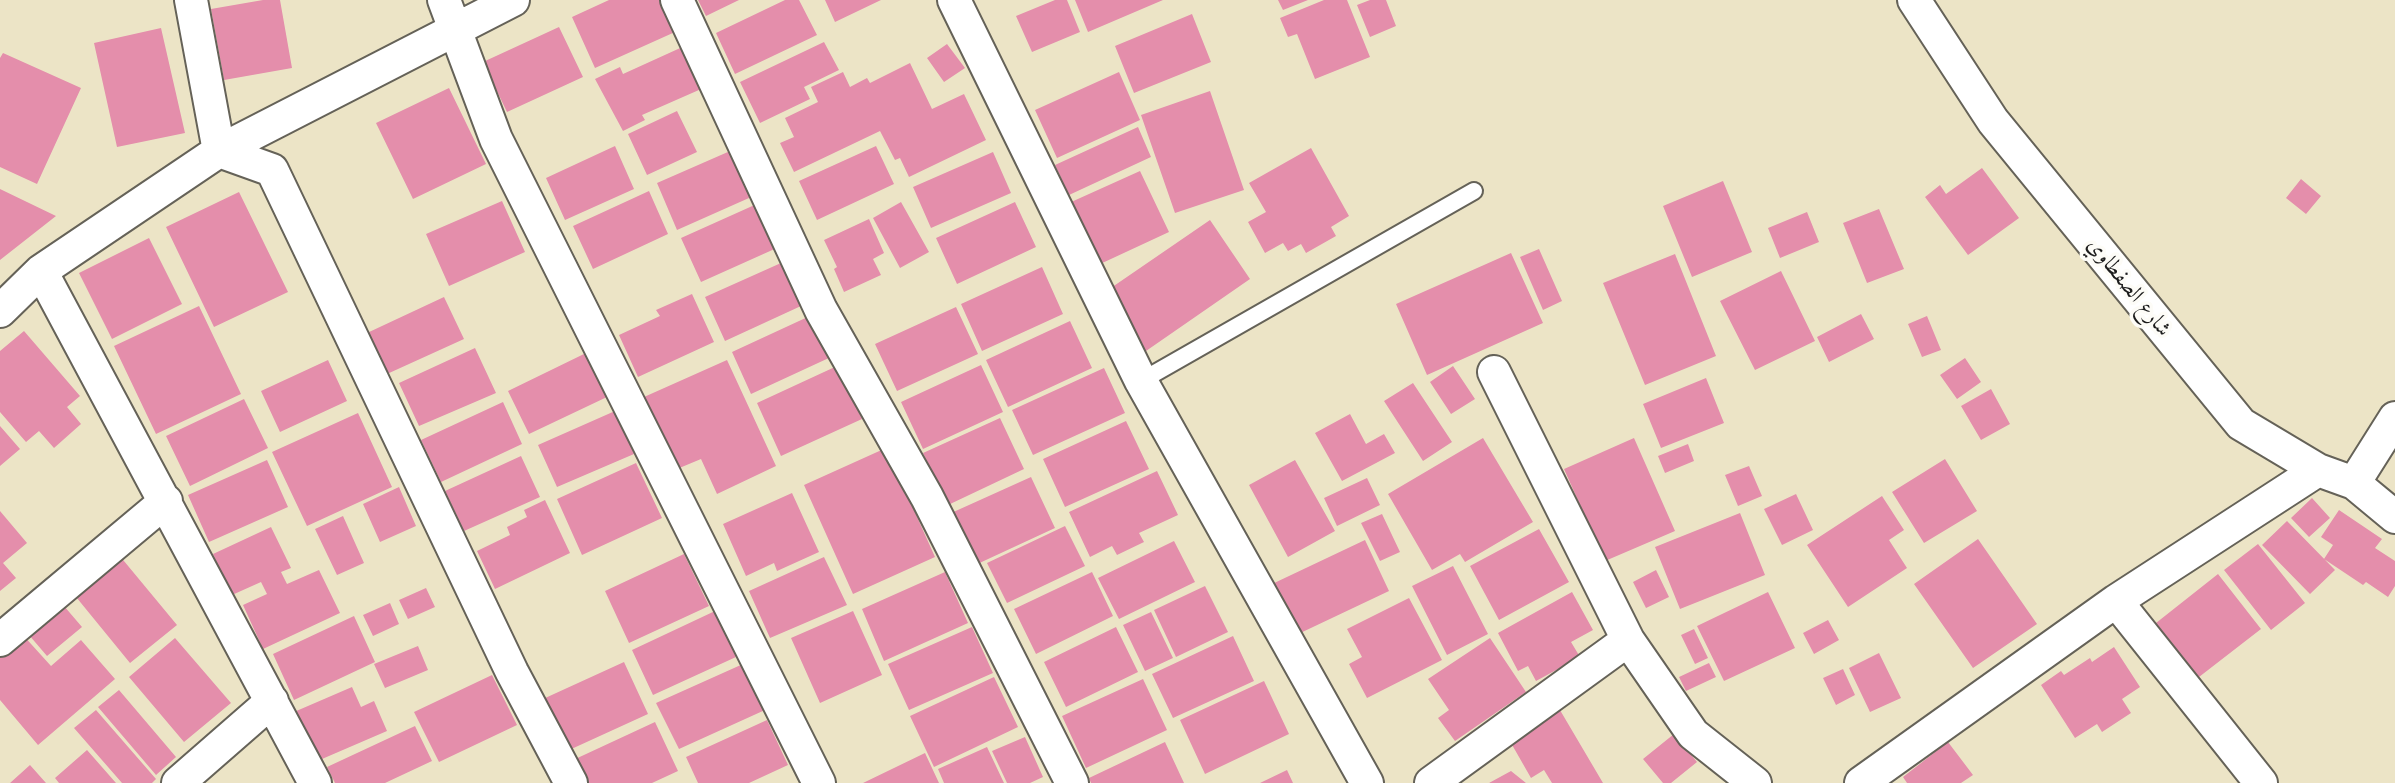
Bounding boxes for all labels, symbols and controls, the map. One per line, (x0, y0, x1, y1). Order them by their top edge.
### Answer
street label: شارع الصفطاوي (2081, 232, 2177, 342)

